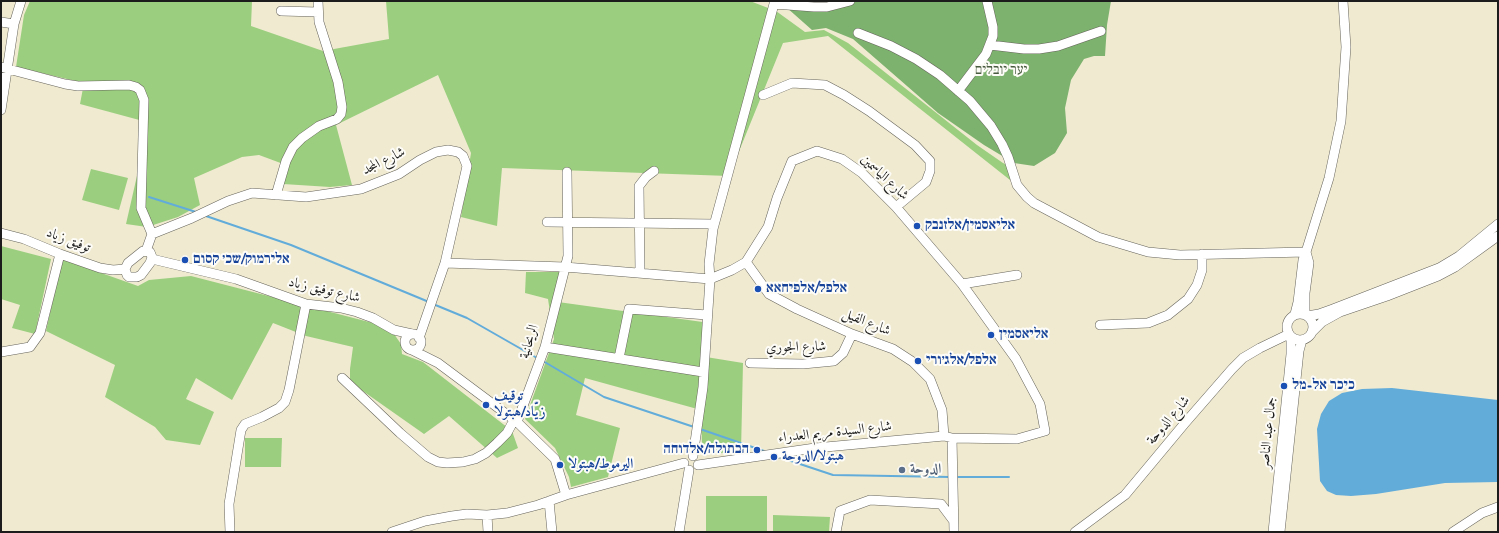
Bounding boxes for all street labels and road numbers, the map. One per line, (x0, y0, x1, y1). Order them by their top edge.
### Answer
street label: شارع المجد (360, 144, 408, 180)
street label: شارع الياسمين (856, 151, 912, 205)
street label: توفيق زياد (44, 225, 92, 257)
street label: شارع توفيق زياد (286, 275, 362, 307)
street label: شارع الفيل (839, 306, 893, 340)
street label: الريحانية (517, 323, 543, 361)
street label: شارع الجوري (766, 339, 826, 357)
street label: شارع الدوحة (1144, 393, 1194, 449)
street label: جمال عبد الناصر (1257, 396, 1281, 470)
street label: شارع السيدة مريم العدراء (777, 419, 893, 447)

